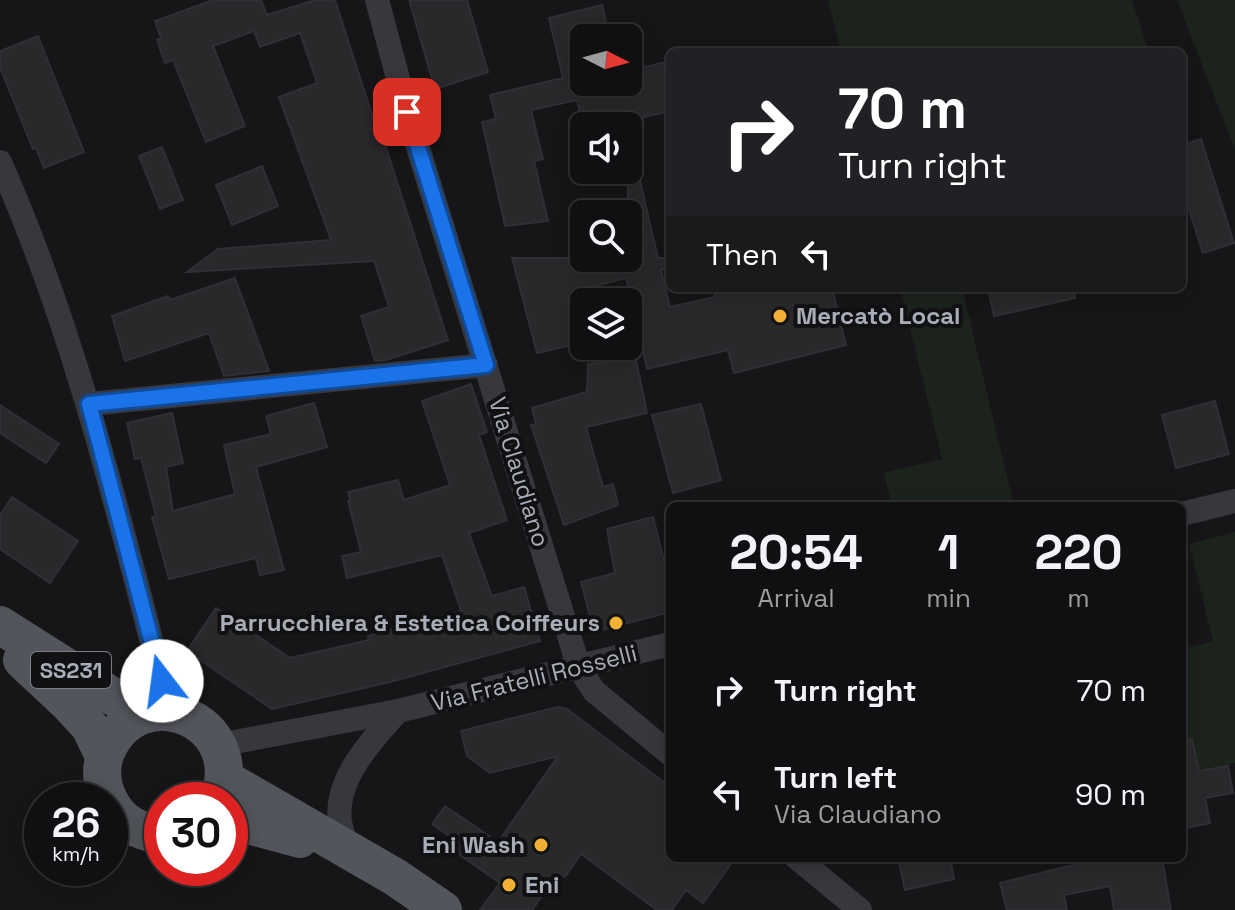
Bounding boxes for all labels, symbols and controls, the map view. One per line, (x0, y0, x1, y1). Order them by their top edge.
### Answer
north arrow (570, 24, 642, 96)
map controls (570, 24, 642, 360)
text: 70 m (838, 73, 967, 144)
pin (373, 78, 441, 146)
icon: right (706, 80, 810, 184)
icon: arrive (385, 90, 429, 134)
button: sound (570, 112, 642, 184)
text: Turn right (838, 143, 1007, 189)
button: search (570, 200, 642, 272)
icon: left (794, 232, 838, 276)
text: Then (706, 235, 778, 274)
button: layers (570, 288, 642, 360)
place label: Mercatò Local (796, 300, 960, 331)
marker: Mercatò Local (771, 307, 789, 325)
street label: Via Claudiano (482, 393, 557, 550)
text: 20:54 (729, 522, 863, 583)
text: 1 (938, 522, 959, 583)
text: 220 (1034, 522, 1123, 583)
text: Arrival (757, 581, 835, 615)
text: min (926, 581, 971, 615)
text: m (1067, 581, 1090, 615)
place label: Parrucchiera & Estetica Coiffeurs (220, 607, 600, 638)
marker: Parrucchiera & Estetica Coiffeurs (607, 614, 625, 632)
street label: Via Fratelli Rosselli (428, 637, 640, 718)
position arrow (120, 639, 204, 723)
road number: SS231 (31, 652, 111, 688)
icon: right (706, 668, 750, 712)
text: Turn right (774, 671, 917, 710)
text: 70 m (1077, 671, 1146, 710)
text: Turn left (774, 758, 897, 797)
icon: left (706, 772, 750, 816)
text: 90 m (1075, 775, 1146, 814)
speed limit sign: 30 (144, 782, 248, 886)
text: Via Claudiano (774, 797, 942, 831)
text: 26 (52, 798, 100, 849)
place label: Eni Wash (422, 829, 525, 860)
marker: Eni Wash (532, 836, 550, 854)
text: km/h (52, 841, 100, 867)
place label: Eni (525, 869, 559, 900)
marker: Eni (500, 876, 518, 894)

